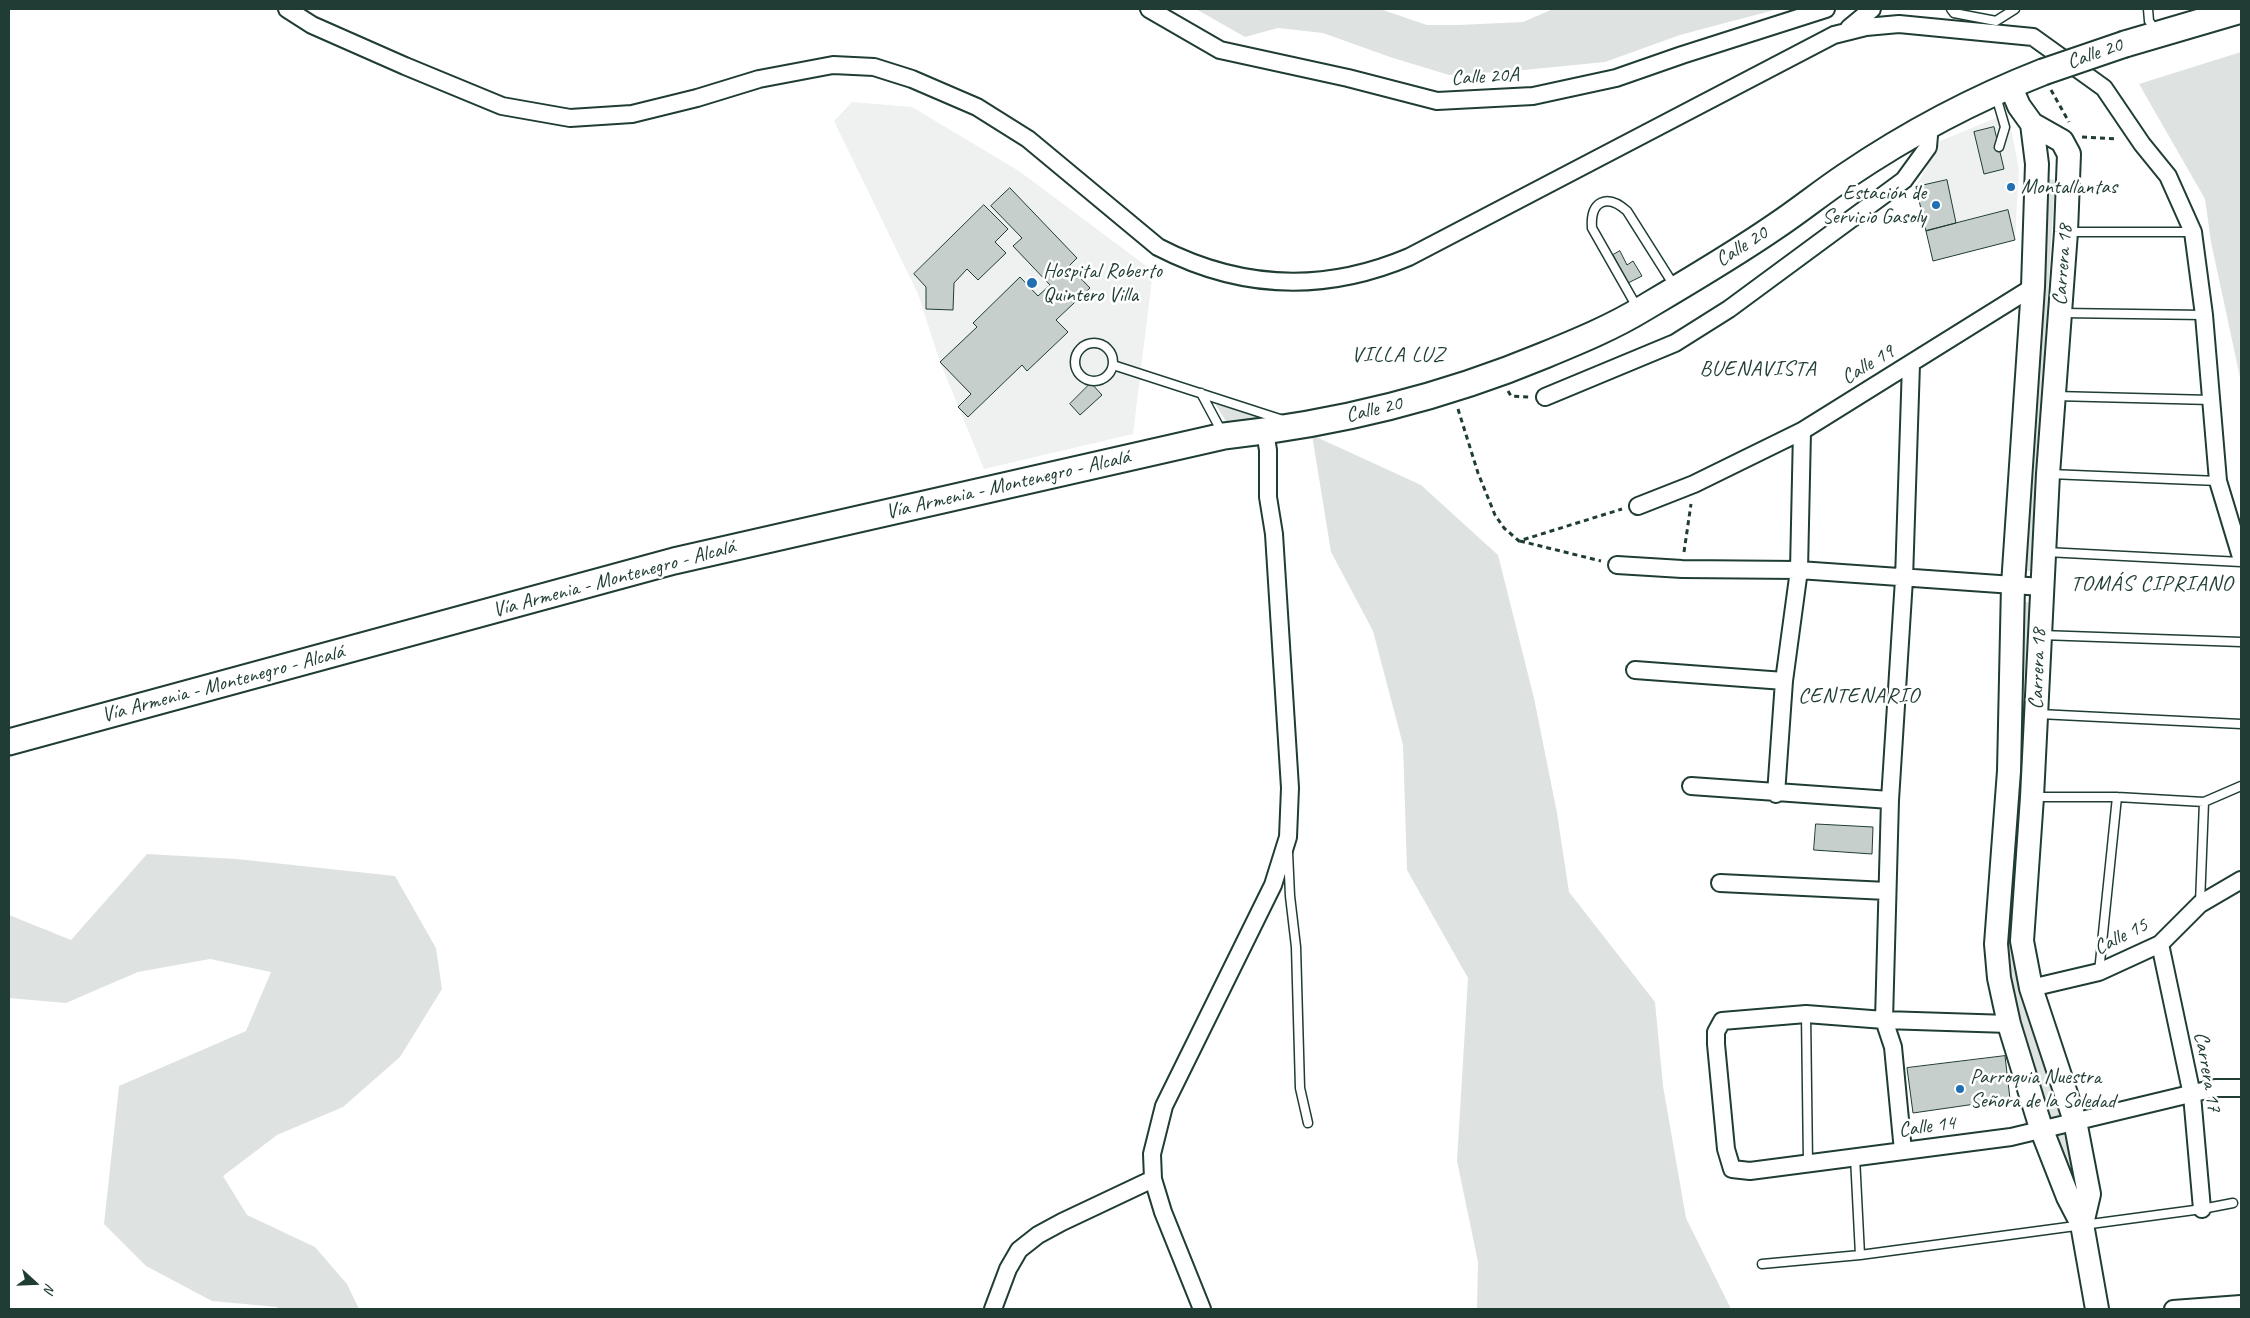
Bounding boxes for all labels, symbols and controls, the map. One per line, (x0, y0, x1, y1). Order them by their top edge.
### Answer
street label: Calle 20 (2064, 33, 2126, 75)
street label: Calle 20A (1451, 63, 1519, 91)
place label: Montallantas (2021, 174, 2117, 200)
place label: Estación de Servicio Gasoly (1822, 180, 1926, 230)
marker: Montallantas (2005, 181, 2017, 193)
marker: Estación de Servicio Gasoly (1930, 199, 1942, 211)
street label: Calle 20 (1711, 221, 1773, 273)
street label: Carrera 18 (2048, 224, 2078, 306)
place label: Hospital Roberto Quintero Villa (1043, 258, 1162, 308)
marker: Hospital Roberto Quintero Villa (1025, 276, 1039, 290)
street label: Calle 19 (1837, 340, 1899, 390)
district label: VILLA LUZ (1350, 342, 1446, 368)
district label: BUENAVISTA (1699, 356, 1817, 382)
street label: Calle 20 (1343, 391, 1405, 429)
street label: Vía Armenia - Montenegro - Alcalá (883, 445, 1133, 525)
street label: Vía Armenia - Montenegro - Alcalá (490, 534, 738, 624)
district label: TOMÁS CIPRIANO (2070, 571, 2234, 597)
street label: Carrera 18 (2024, 628, 2052, 710)
street label: Vía Armenia - Montenegro - Alcalá (99, 639, 347, 729)
district label: CENTENARIO (1797, 683, 1921, 709)
street label: Calle 15 (2090, 913, 2152, 961)
street label: Carrera 17 (2188, 1030, 2226, 1114)
place label: Parroquia Nuestra Señora de la Soledad (1970, 1064, 2115, 1114)
marker: Parroquia Nuestra Señora de la Soledad (1954, 1083, 1966, 1095)
street label: Calle 14 (1897, 1111, 1957, 1143)
north arrow (10, 1258, 60, 1308)
text: N (40, 1281, 59, 1295)

